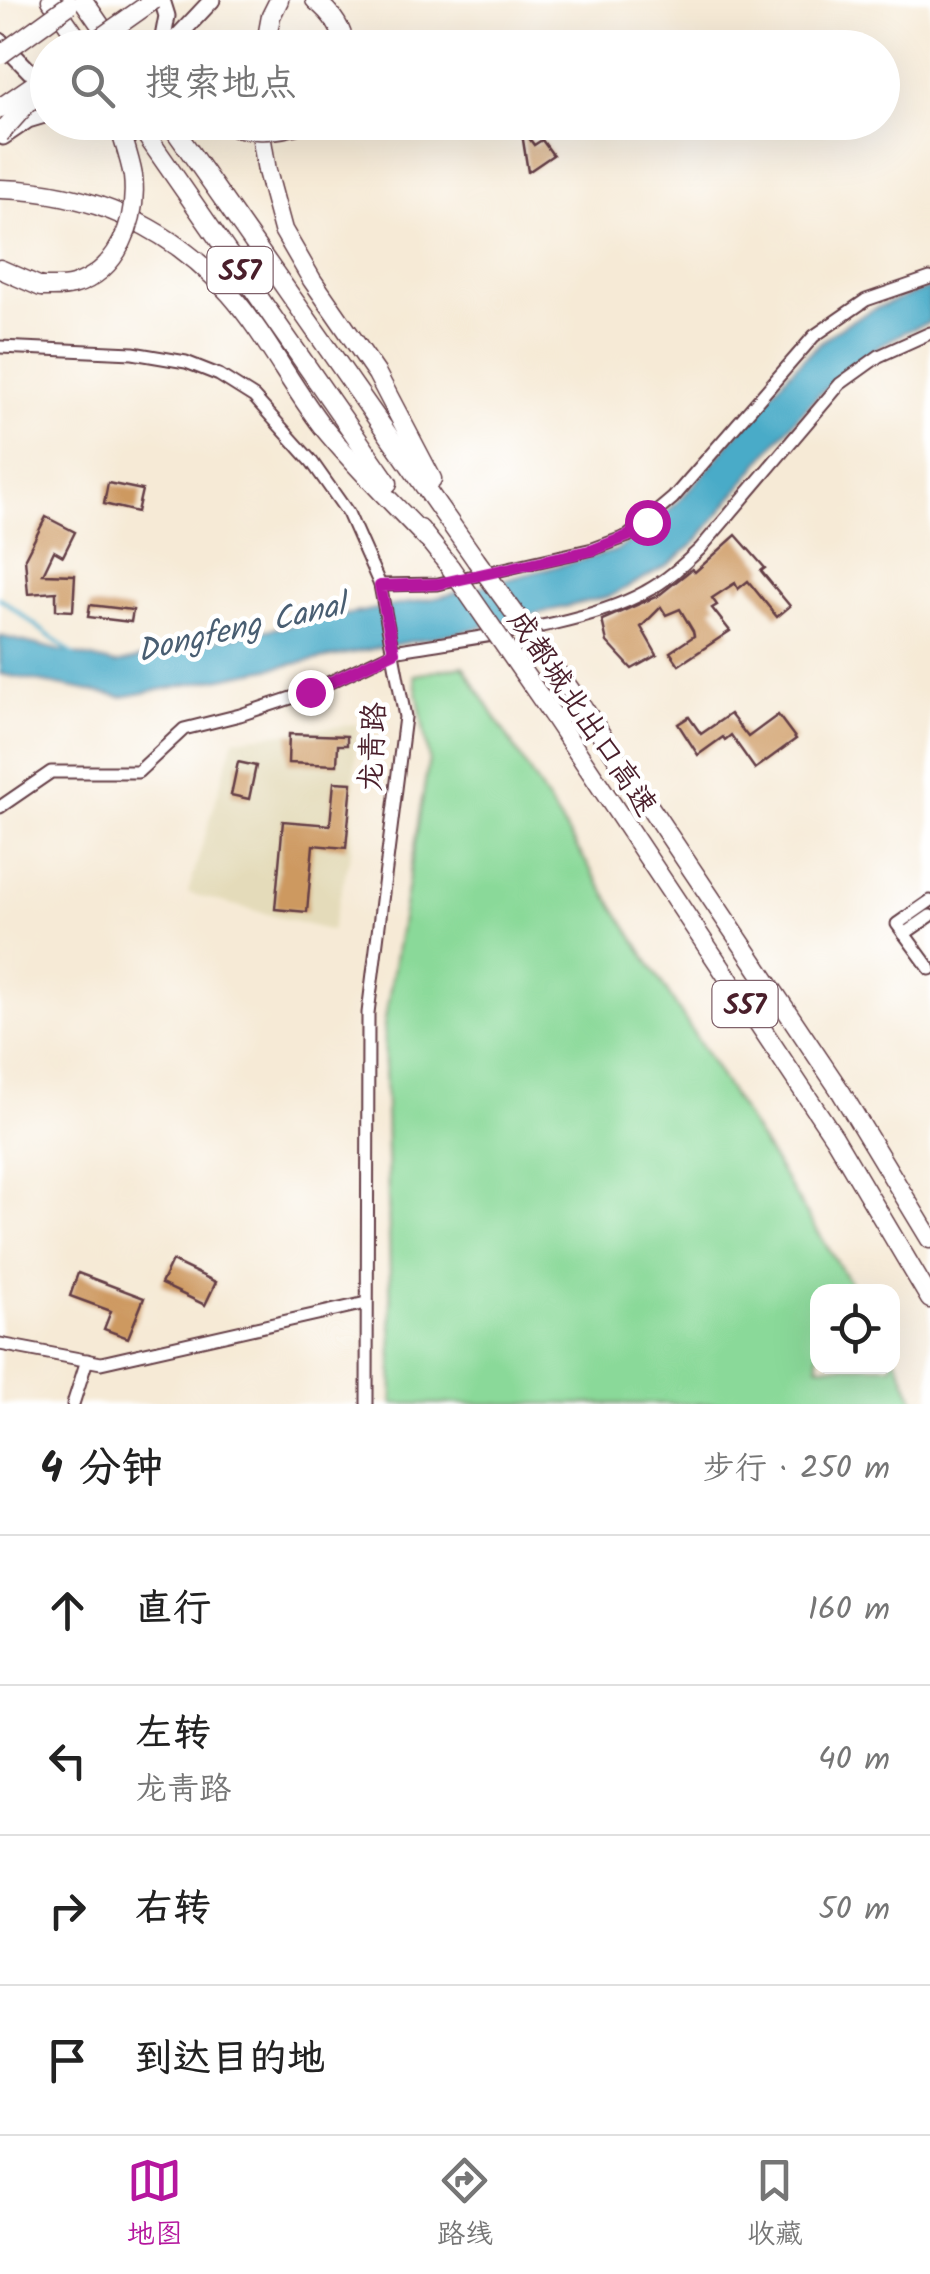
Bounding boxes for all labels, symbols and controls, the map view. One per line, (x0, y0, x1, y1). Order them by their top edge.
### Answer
search box (30, 30, 900, 140)
text: 搜索地点 (145, 55, 297, 115)
icon: search (65, 58, 120, 113)
road number: S57 (208, 247, 272, 293)
route start (625, 500, 671, 546)
water label: Dongfeng Canal (132, 579, 357, 678)
street label: 成都城北出口高速 (494, 601, 668, 827)
route end (288, 670, 334, 716)
street label: 龙青路 (348, 701, 400, 793)
road number: S57 (712, 981, 778, 1027)
map controls (810, 1284, 900, 1374)
button: locate (810, 1284, 900, 1374)
text: 4 分钟 (40, 1436, 163, 1503)
text: 步行 · 250 m (703, 1444, 890, 1495)
text: 直行 (135, 1580, 211, 1640)
icon: ahead (40, 1583, 95, 1638)
text: 160 m (808, 1585, 890, 1636)
text: 左转 (135, 1705, 211, 1765)
icon: left (40, 1733, 95, 1788)
text: 40 m (818, 1735, 890, 1786)
text: 龙青路 (135, 1765, 231, 1816)
text: 右转 (135, 1880, 211, 1940)
icon: right (40, 1883, 95, 1938)
text: 50 m (819, 1885, 890, 1936)
text: 到达目的地 (135, 2030, 325, 2090)
icon: arrive (40, 2033, 95, 2088)
tab: 地图 (127, 2153, 183, 2258)
tab: 路线 (437, 2153, 493, 2258)
tab: 收藏 (747, 2153, 803, 2258)

